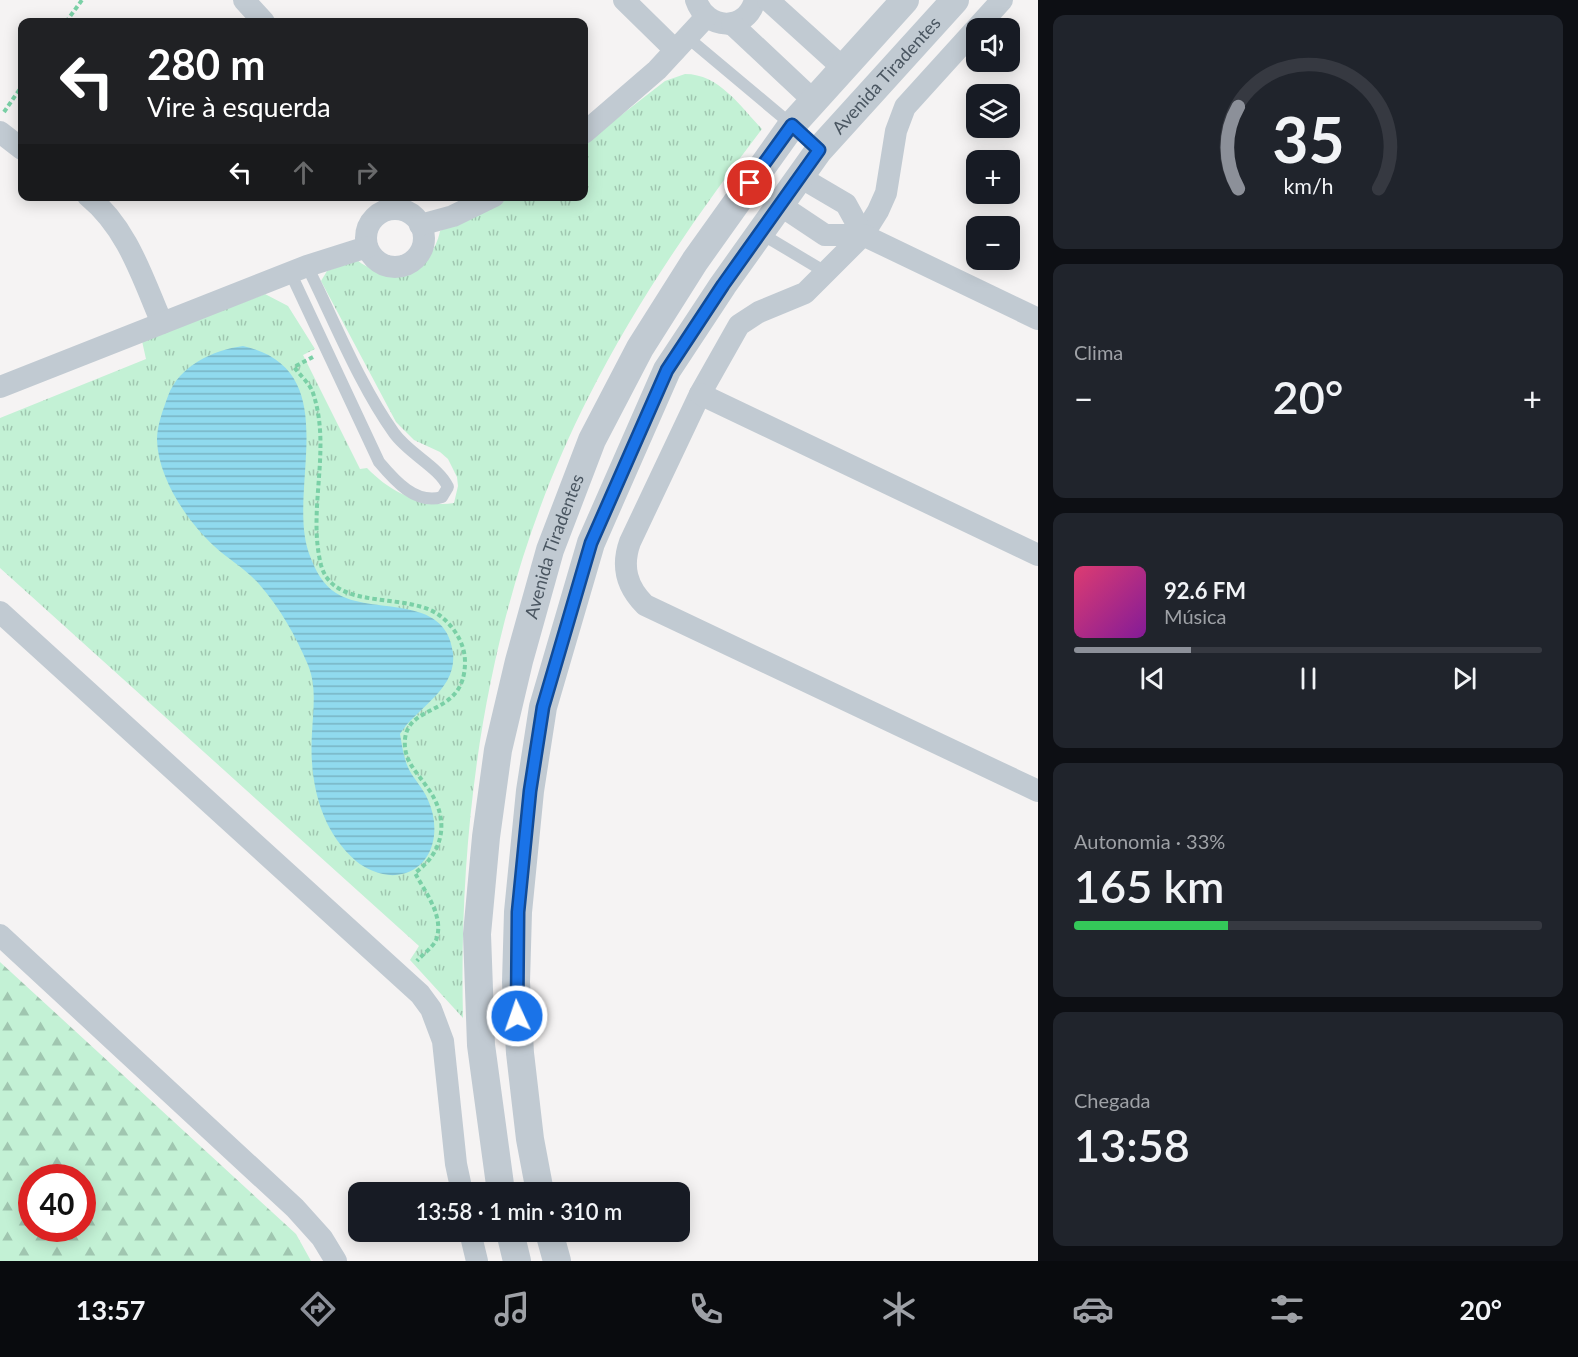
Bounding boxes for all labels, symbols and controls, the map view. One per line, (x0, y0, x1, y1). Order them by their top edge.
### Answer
street label: Avenida Tiradentes (827, 11, 945, 138)
map controls (966, 18, 1020, 270)
button: sound (966, 18, 1020, 72)
text: 280 m (147, 39, 265, 89)
icon: left (48, 42, 126, 120)
button: layers (966, 84, 1020, 138)
text: Vire à esquerda (147, 90, 331, 123)
text: 35 (1272, 101, 1344, 176)
button: + (966, 150, 1020, 204)
icon: left (224, 156, 257, 189)
icon: ahead (287, 156, 320, 189)
icon: right (350, 156, 383, 189)
pin (724, 157, 775, 208)
icon: arrive (733, 166, 766, 199)
text: km/h (1283, 173, 1333, 199)
button: − (966, 216, 1020, 270)
text: Clima (1074, 340, 1123, 364)
text: 20° (1273, 370, 1343, 424)
text: − (1074, 378, 1093, 418)
text: + (1523, 378, 1542, 418)
street label: Avenida Tiradentes (519, 471, 588, 621)
text: 92.6 FM (1164, 577, 1246, 604)
text: Música (1164, 604, 1227, 628)
icon: previous (1136, 662, 1169, 695)
icon: pause (1292, 662, 1325, 695)
icon: next (1448, 662, 1481, 695)
text: Autonomia · 33% (1074, 829, 1225, 853)
text: 165 km (1074, 859, 1224, 913)
position arrow (485, 984, 549, 1048)
text: Chegada (1074, 1088, 1151, 1112)
text: 13:58 (1074, 1118, 1190, 1172)
speed limit sign: 40 (18, 1164, 96, 1242)
text: 13:58 · 1 min · 310 m (416, 1198, 622, 1225)
icon: directions (297, 1288, 339, 1330)
icon: music (491, 1288, 533, 1330)
icon: phone (685, 1288, 727, 1330)
icon: climate (878, 1288, 920, 1330)
icon: car (1072, 1288, 1114, 1330)
icon: filters (1266, 1288, 1308, 1330)
text: 13:57 (76, 1293, 145, 1326)
text: 20° (1459, 1293, 1502, 1326)

